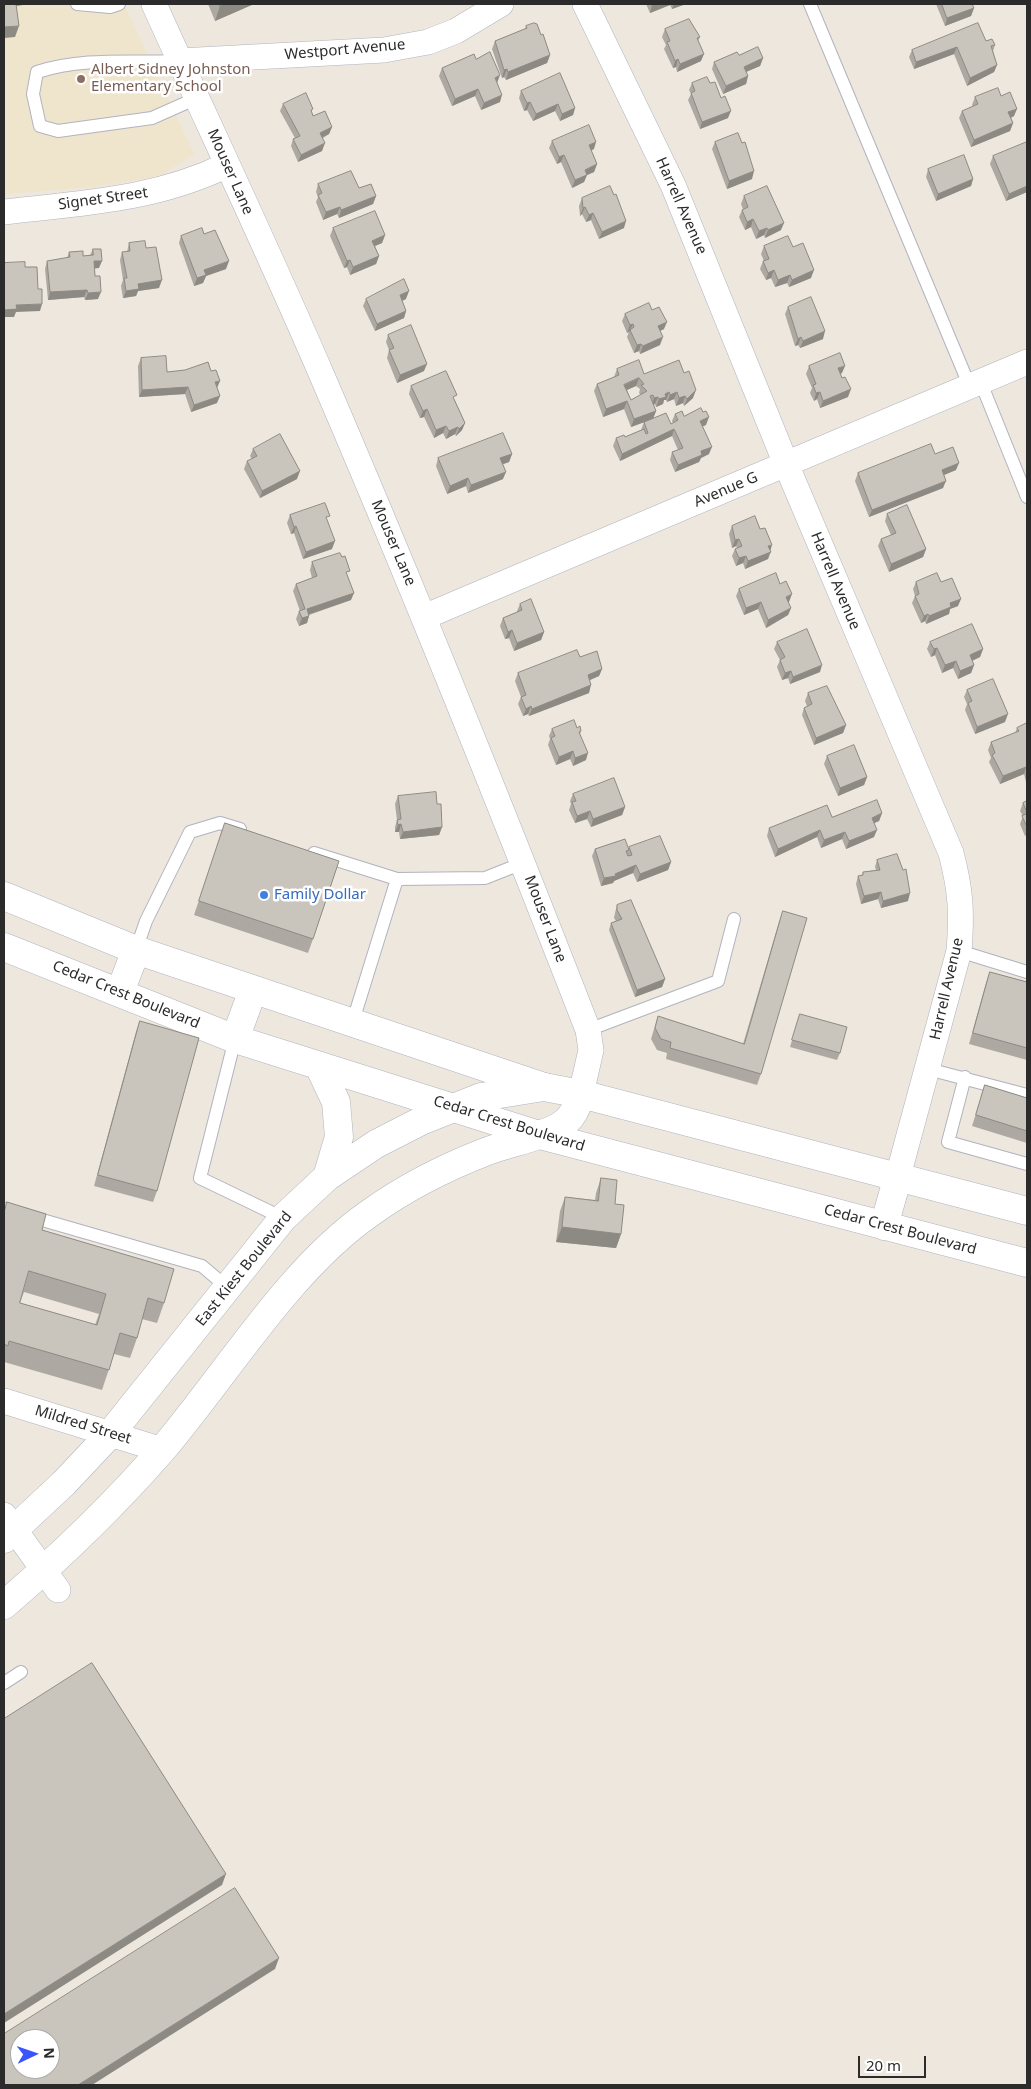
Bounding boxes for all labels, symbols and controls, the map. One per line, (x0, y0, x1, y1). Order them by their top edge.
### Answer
street label: Westport Avenue (284, 36, 406, 64)
place label: Albert Sidney Johnston Elementary School (91, 61, 251, 96)
marker: Albert Sidney Johnston Elementary School (75, 73, 87, 85)
street label: Mouser Lane (203, 126, 257, 218)
street label: Harrell Avenue (652, 155, 710, 257)
street label: Signet Street (57, 184, 149, 214)
street label: Avenue G (691, 469, 761, 511)
street label: Mouser Lane (367, 497, 419, 589)
street label: Harrell Avenue (806, 529, 864, 633)
street label: Mouser Lane (520, 873, 570, 965)
place label: Family Dollar (274, 886, 366, 904)
marker: Family Dollar (258, 889, 270, 901)
street label: Harrell Avenue (926, 936, 968, 1042)
street label: Cedar Crest Boulevard (50, 957, 202, 1033)
street label: Cedar Crest Boulevard (431, 1092, 587, 1156)
street label: Cedar Crest Boulevard (822, 1201, 978, 1259)
street label: East Kiest Boulevard (192, 1208, 296, 1330)
street label: Mildred Street (33, 1402, 133, 1448)
north arrow (10, 2029, 60, 2079)
scale bar (861, 2046, 928, 2078)
text: N (40, 2047, 59, 2059)
text: 20 m (866, 2055, 901, 2075)

